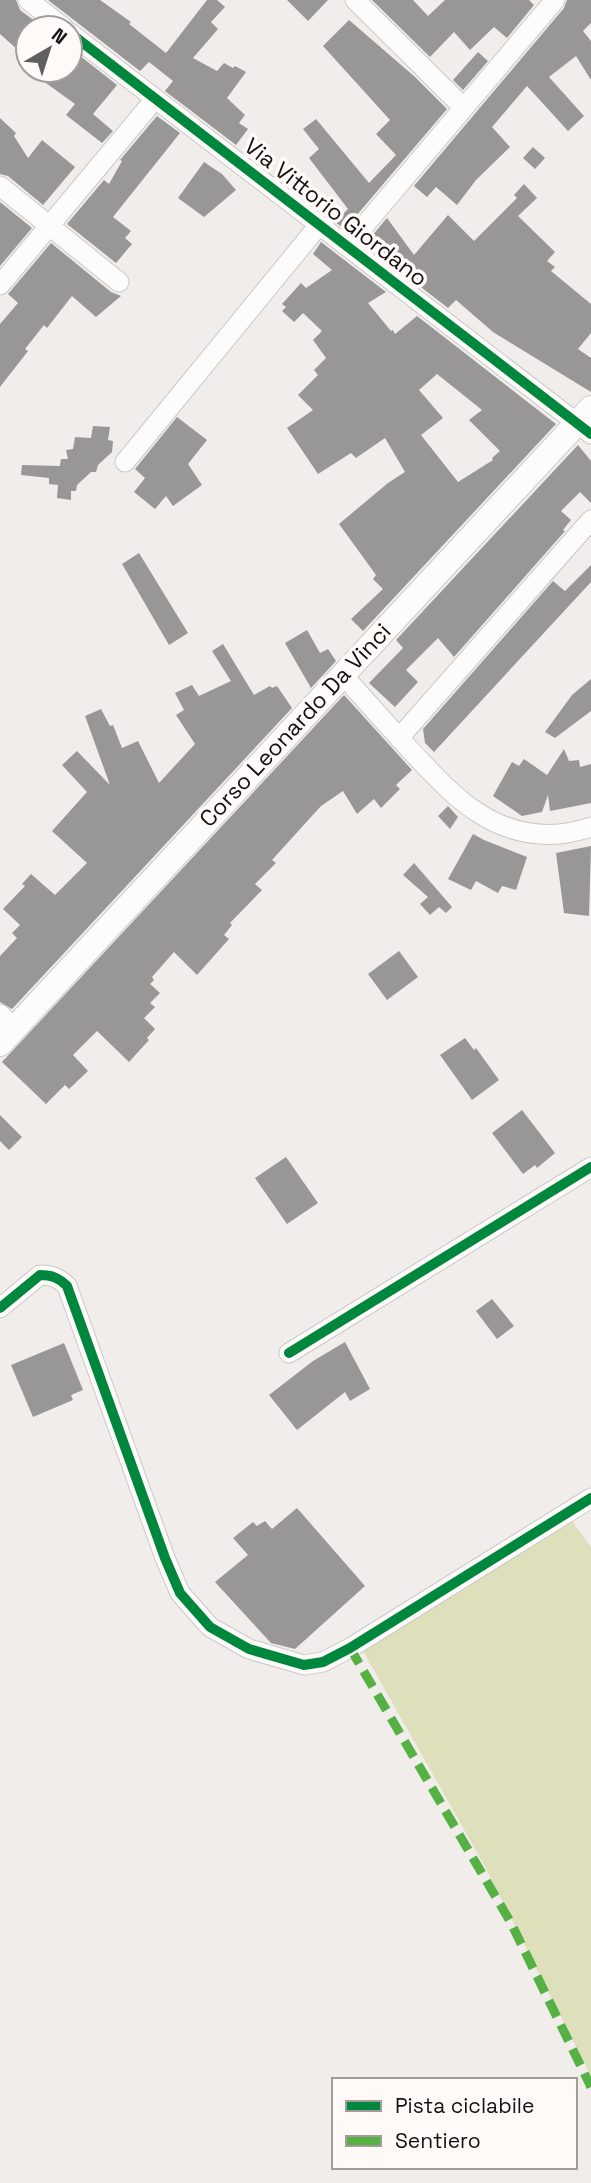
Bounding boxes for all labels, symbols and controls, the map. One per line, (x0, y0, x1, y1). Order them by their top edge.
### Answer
north arrow (14, 14, 84, 84)
text: N (47, 22, 72, 50)
street label: Via Vittorio Giordano (238, 131, 434, 293)
street label: Corso Leonardo Da Vinci (193, 617, 397, 833)
legend (332, 2078, 577, 2169)
text: Pista ciclabile (395, 2092, 534, 2119)
text: Sentiero (395, 2127, 481, 2154)

